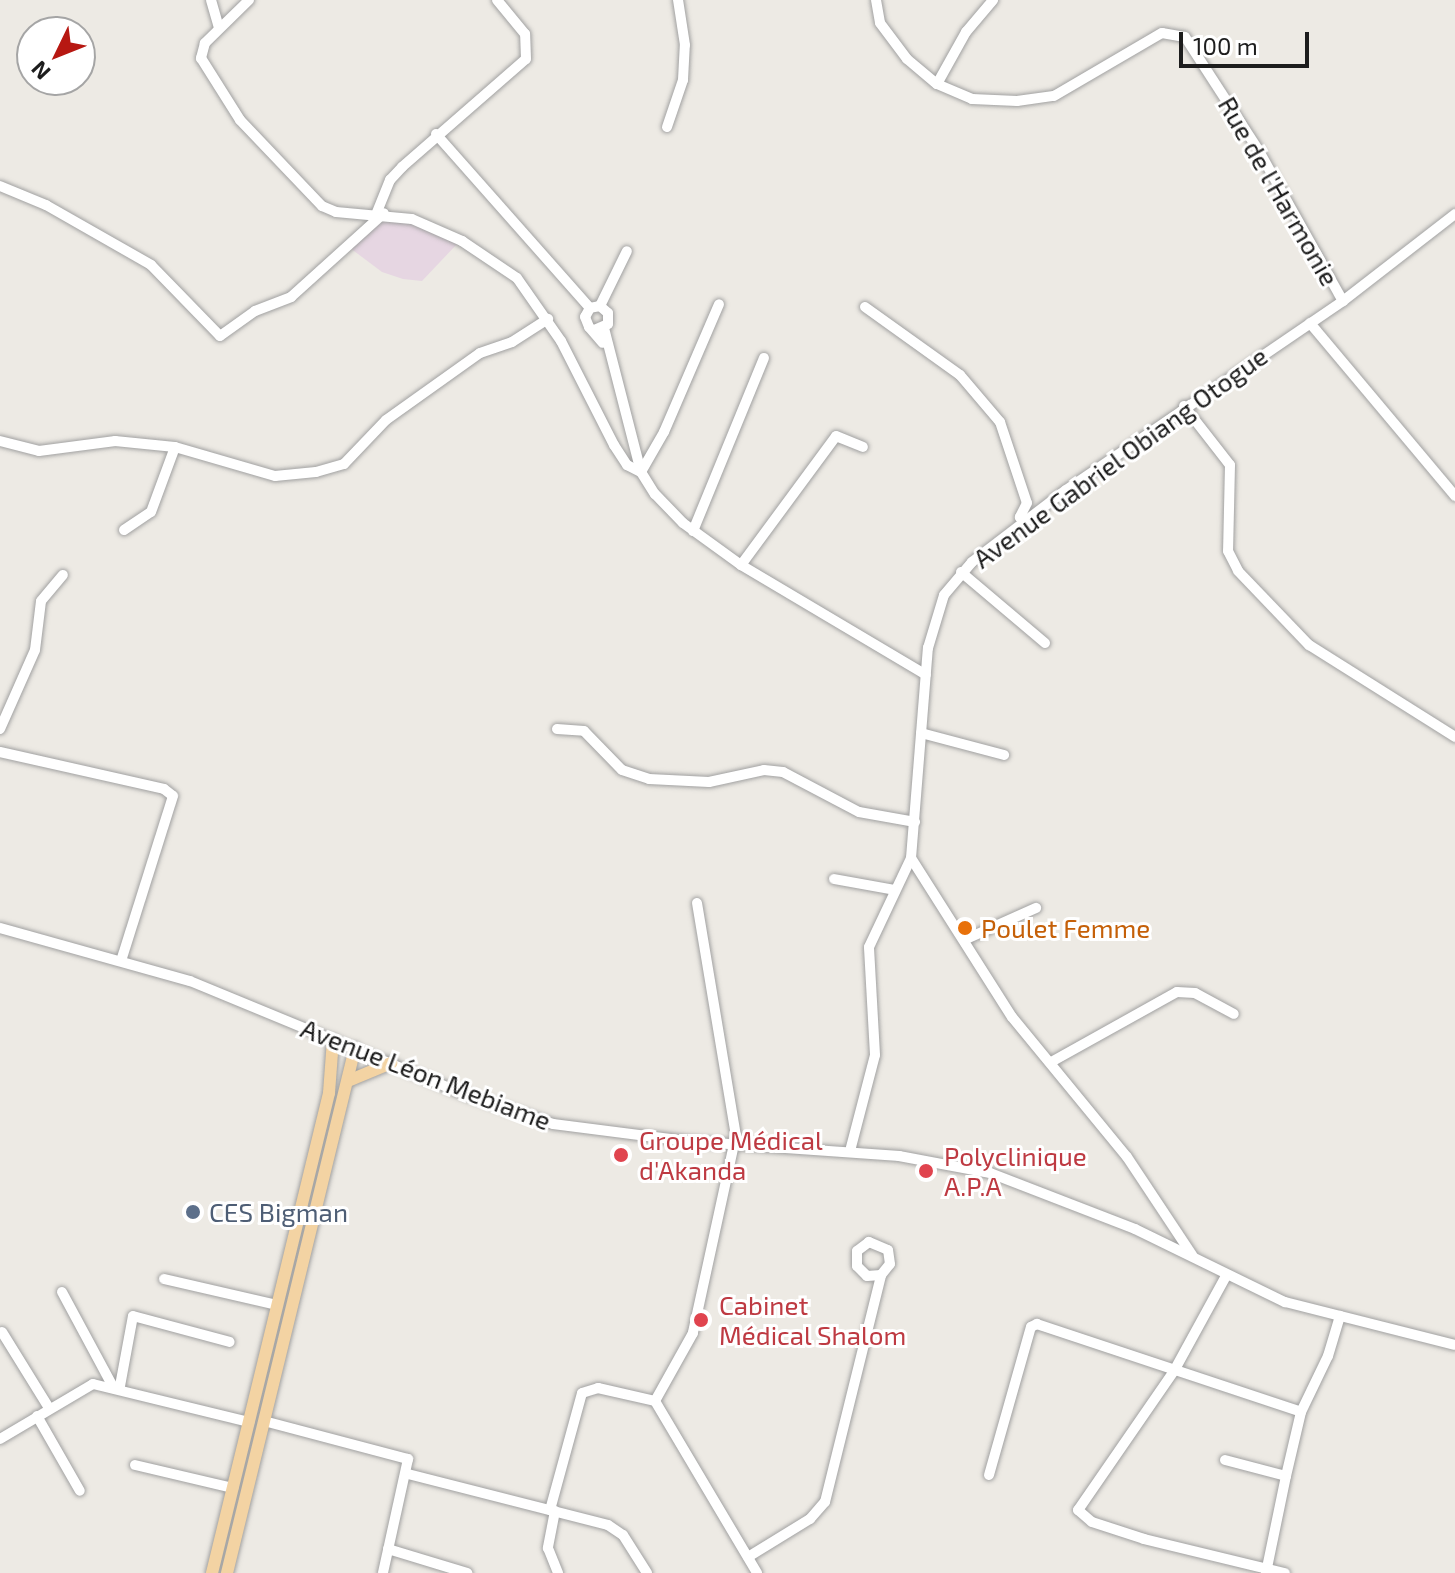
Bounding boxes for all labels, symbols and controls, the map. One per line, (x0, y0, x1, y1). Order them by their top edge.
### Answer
north arrow (16, 16, 96, 96)
scale bar (1183, 16, 1313, 66)
text: 100 m (1193, 31, 1258, 60)
text: N (25, 56, 55, 86)
street label: Rue de l'Harmonie (1212, 91, 1346, 291)
street label: Avenue Gabriel Obiang Otogue (967, 340, 1273, 574)
place label: Poulet Femme (981, 912, 1150, 944)
marker: Poulet Femme (956, 919, 974, 937)
street label: Avenue Léon Mebiame (297, 1012, 555, 1136)
place label: Groupe Médical d'Akanda (639, 1124, 823, 1186)
place label: Polyclinique A.P.A (944, 1140, 1087, 1202)
marker: Groupe Médical d'Akanda (610, 1144, 632, 1166)
marker: Polyclinique A.P.A (915, 1160, 937, 1182)
place label: CES Bigman (209, 1196, 348, 1228)
marker: CES Bigman (184, 1203, 202, 1221)
place label: Cabinet Médical Shalom (719, 1289, 907, 1350)
marker: Cabinet Médical Shalom (690, 1309, 712, 1331)

